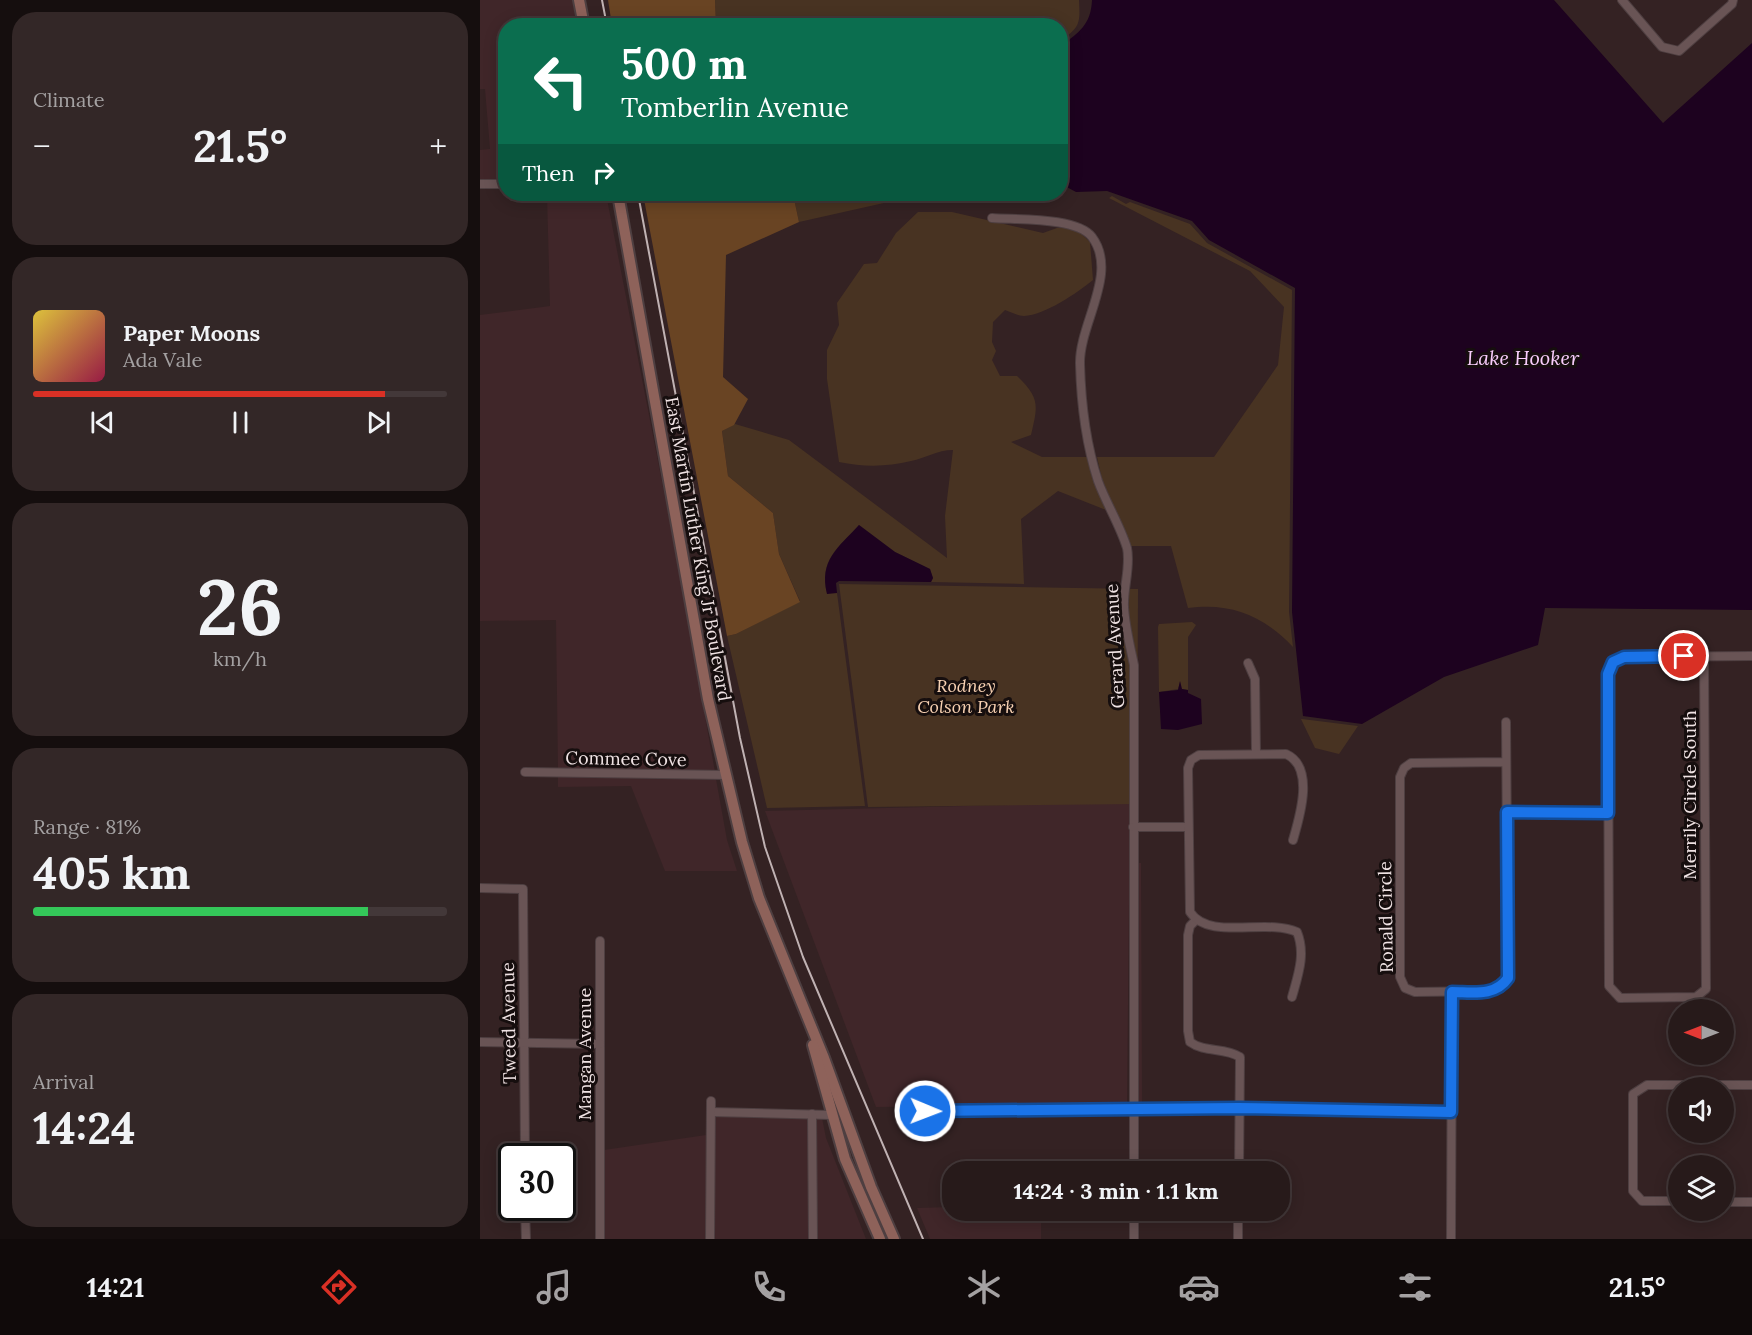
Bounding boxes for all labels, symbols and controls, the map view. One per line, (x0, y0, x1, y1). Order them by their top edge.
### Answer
text: 500 m (621, 37, 747, 91)
icon: left (522, 42, 600, 120)
text: Climate (33, 87, 105, 112)
text: Tomberlin Avenue (621, 90, 849, 124)
text: 21.5° (193, 117, 287, 174)
text: − (33, 125, 51, 167)
text: + (429, 125, 447, 167)
icon: right (587, 156, 620, 189)
text: Then (522, 159, 575, 187)
text: Paper Moons (123, 319, 260, 347)
water label: Lake Hooker (1467, 345, 1580, 370)
text: Ada Vale (123, 347, 202, 372)
street label: East Martin Luther King Jr Boulevard (660, 395, 737, 703)
icon: previous (86, 406, 119, 439)
icon: pause (224, 406, 257, 439)
icon: next (362, 406, 395, 439)
text: 26 (197, 557, 283, 656)
street label: Gerard Avenue (1100, 583, 1129, 709)
pin (1658, 630, 1709, 681)
icon: arrive (1667, 639, 1700, 672)
text: km/h (213, 646, 267, 671)
park label: Rodney Colson Park (917, 674, 1015, 718)
street label: Merrily Circle South (1678, 710, 1701, 880)
street label: Commee Cove (565, 746, 687, 771)
text: Range · 81% (33, 814, 141, 839)
text: 405 km (33, 844, 191, 901)
street label: Ronald Circle (1373, 861, 1398, 973)
street label: Tweed Avenue (496, 962, 521, 1084)
street label: Mangan Avenue (573, 987, 596, 1120)
north arrow (1668, 999, 1734, 1065)
map controls (1668, 999, 1734, 1221)
text: Arrival (33, 1069, 94, 1094)
button: sound (1668, 1077, 1734, 1143)
position arrow (893, 1079, 957, 1143)
text: 14:24 (33, 1099, 136, 1156)
speed limit sign: 30 (498, 1143, 576, 1221)
button: layers (1668, 1155, 1734, 1221)
text: 14:24 · 3 min · 1.1 km (1014, 1177, 1218, 1205)
icon: directions (318, 1266, 360, 1308)
icon: music (533, 1266, 575, 1308)
icon: phone (748, 1266, 790, 1308)
icon: climate (963, 1266, 1005, 1308)
icon: car (1178, 1266, 1220, 1308)
icon: filters (1394, 1266, 1436, 1308)
text: 14:21 (87, 1270, 144, 1304)
text: 21.5° (1609, 1270, 1665, 1304)

